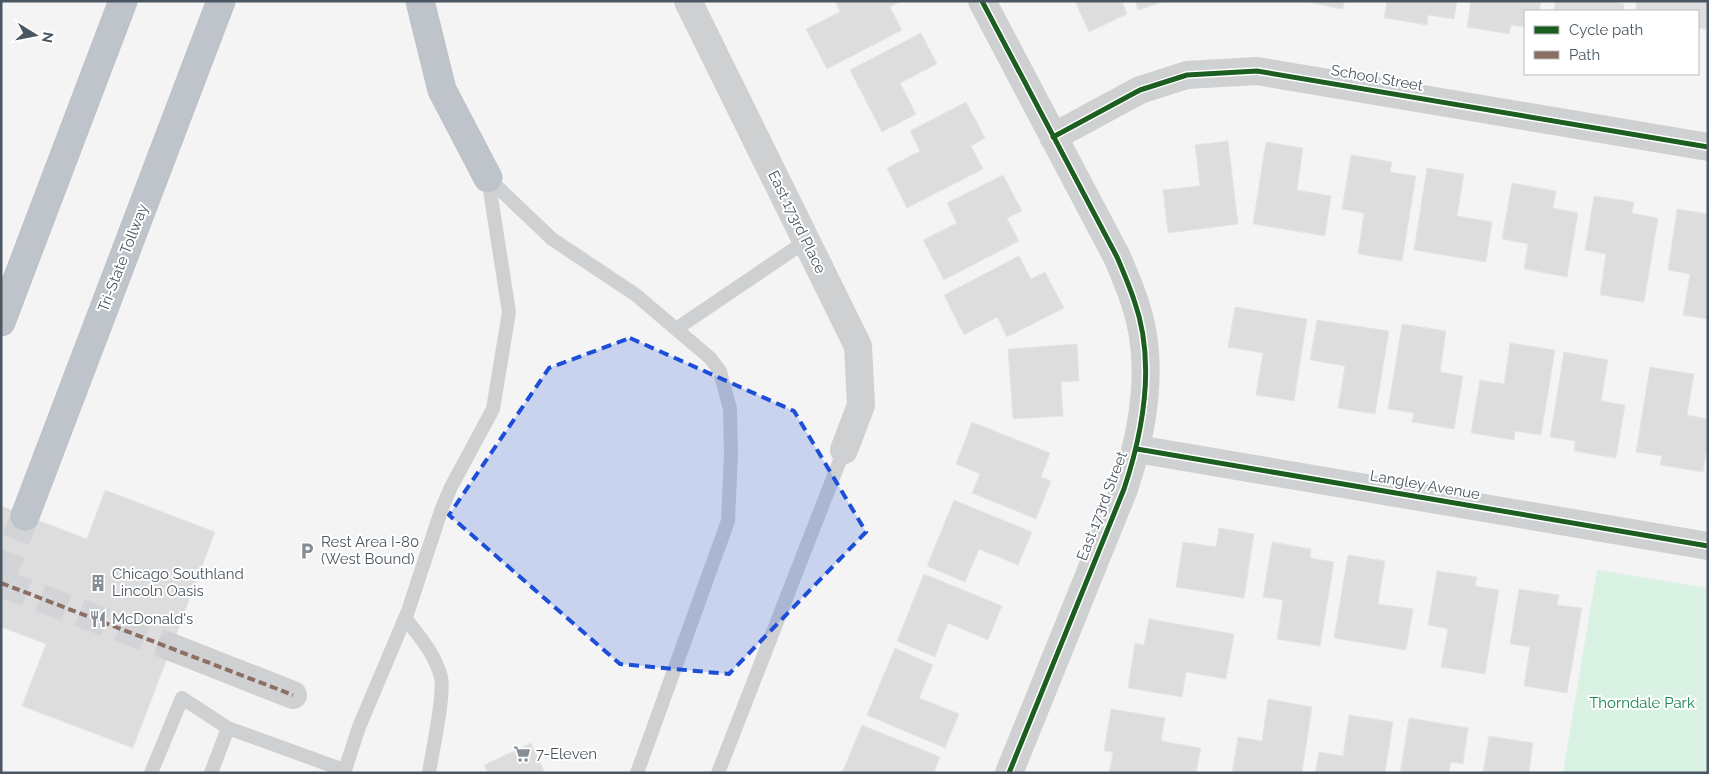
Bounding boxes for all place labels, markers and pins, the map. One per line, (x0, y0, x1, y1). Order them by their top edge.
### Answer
place label: Rest Area I-80 (West Bound) (321, 533, 419, 568)
parking icon: Rest Area I-80 (West Bound) (297, 541, 317, 561)
place label: Chicago Southland Lincoln Oasis (112, 565, 244, 600)
building icon: Chicago Southland Lincoln Oasis (88, 573, 108, 593)
restaurant icon: McDonald's (88, 609, 108, 629)
place label: McDonald's (112, 610, 193, 628)
supermarket icon: 7-Eleven (512, 744, 532, 764)
place label: 7-Eleven (536, 745, 597, 763)

